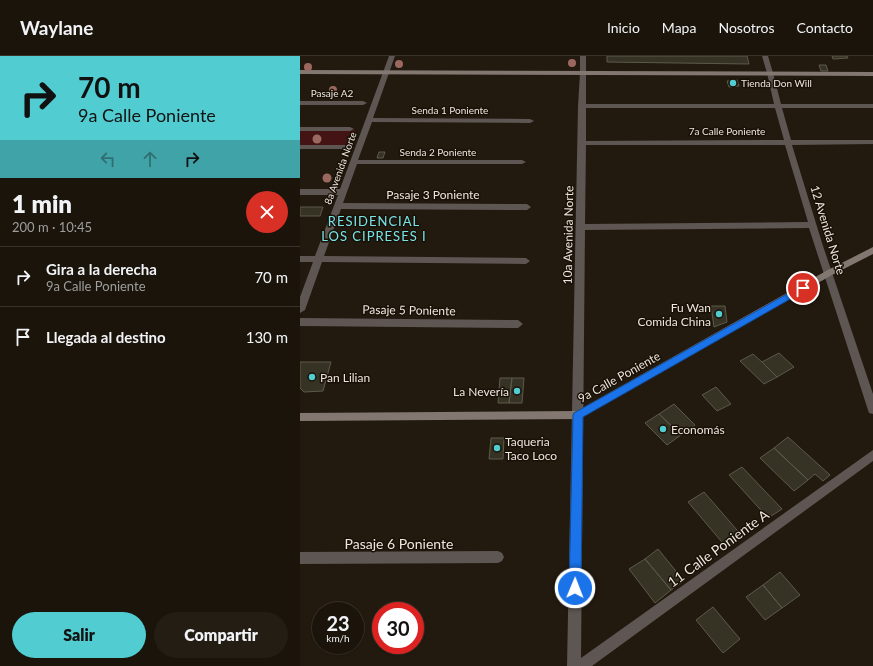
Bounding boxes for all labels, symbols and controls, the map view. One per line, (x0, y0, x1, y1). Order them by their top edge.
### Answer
text: Waylane (20, 16, 93, 39)
text: Inicio (607, 19, 640, 36)
text: Mapa (662, 19, 696, 36)
text: Nosotros (718, 19, 775, 36)
text: Contacto (797, 19, 853, 36)
text: 70 m (78, 70, 141, 104)
icon: right (12, 72, 64, 124)
place label: Tienda Don Will (741, 77, 812, 89)
marker: Tienda Don Will (728, 78, 738, 88)
street label: Pasaje A2 (311, 87, 353, 99)
text: 9a Calle Poniente (78, 104, 216, 126)
street label: Senda 1 Poniente (412, 104, 488, 116)
street label: 7a Calle Poniente (689, 125, 765, 137)
street label: 8a Avenida Norte (321, 130, 359, 206)
street label: Senda 2 Poniente (400, 146, 476, 158)
icon: left (97, 148, 119, 170)
icon: ahead (139, 148, 161, 170)
icon: right (181, 148, 203, 170)
street label: 12 Avenida Norte (807, 183, 849, 277)
street label: 10a Avenida Norte (560, 186, 576, 284)
street label: Pasaje 3 Poniente (386, 187, 480, 202)
text: 1 min (12, 189, 72, 218)
button: close (246, 191, 288, 233)
district label: RESIDENCIAL LOS CIPRESES I (321, 213, 427, 244)
text: 200 m · 10:45 (12, 219, 92, 235)
text: Gira a la derecha (46, 260, 157, 278)
icon: right (12, 266, 34, 288)
text: 70 m (254, 268, 288, 286)
pin (786, 271, 820, 305)
icon: arrive (792, 277, 814, 299)
text: 9a Calle Poniente (46, 278, 146, 294)
place label: Fu Wan Comida China (638, 300, 711, 329)
street label: Pasaje 5 Poniente (362, 302, 456, 318)
marker: Fu Wan Comida China (714, 309, 724, 319)
icon: arrive (12, 326, 34, 348)
text: Llegada al destino (46, 328, 166, 346)
text: 130 m (246, 328, 288, 346)
street label: 9a Calle Poniente (575, 348, 663, 406)
place label: Pan Lilian (320, 370, 370, 385)
marker: Pan Lilian (307, 372, 317, 382)
place label: La Nevería (453, 384, 509, 399)
marker: La Nevería (512, 386, 522, 396)
place label: Economás (671, 422, 725, 437)
marker: Economás (658, 424, 668, 434)
place label: Taqueria Taco Loco (505, 434, 557, 463)
marker: Taqueria Taco Loco (492, 443, 502, 453)
street label: 11 Calle Poniente A (664, 505, 772, 590)
street label: Pasaje 6 Poniente (345, 535, 453, 552)
position arrow (554, 567, 596, 609)
speed limit sign: 30 (372, 602, 424, 654)
text: 23 (326, 611, 350, 635)
button: Salir (12, 612, 146, 658)
button: Compartir (154, 612, 288, 658)
text: km/h (326, 632, 350, 644)

